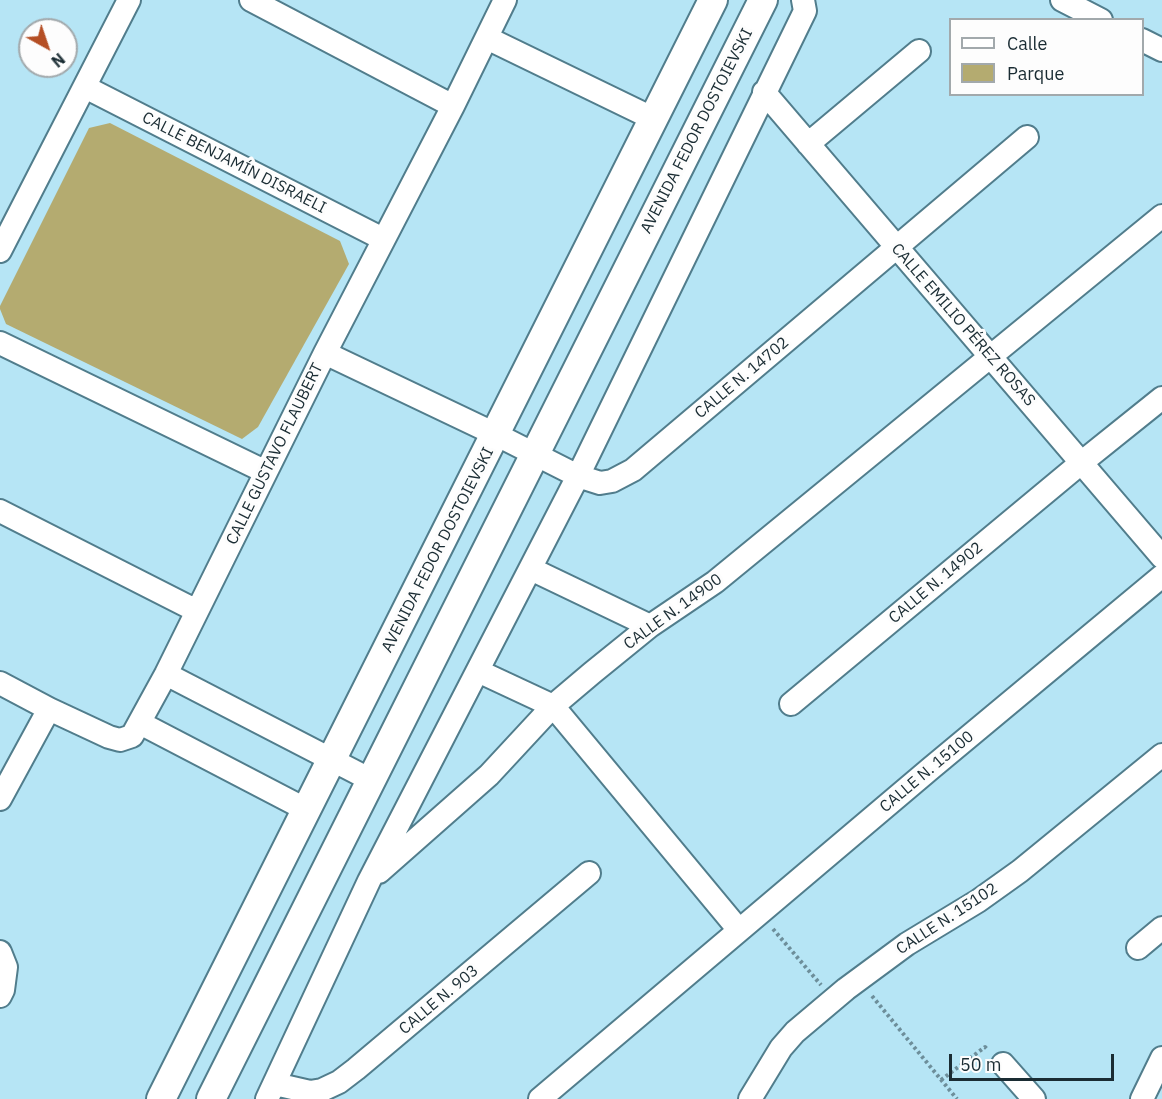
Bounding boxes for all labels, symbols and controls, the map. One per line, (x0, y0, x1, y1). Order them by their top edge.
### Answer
north arrow (18, 18, 78, 78)
legend (949, 18, 1144, 96)
street label: AVENIDA FEDOR DOSTOIEVSKI (637, 25, 757, 237)
text: Calle (1007, 32, 1047, 55)
text: N (47, 49, 69, 72)
text: Parque (1007, 62, 1064, 85)
street label: CALLE BENJAMÍN DISRAELI (139, 108, 329, 218)
street label: CALLE EMILIO PÉREZ ROSAS (887, 240, 1039, 410)
street label: CALLE N. 14702 (691, 333, 793, 423)
street label: CALLE GUSTAVO FLAUBERT (223, 360, 327, 548)
street label: AVENIDA FEDOR DOSTOIEVSKI (378, 444, 498, 656)
street label: CALLE N. 14902 (885, 538, 987, 628)
street label: CALLE N. 14900 (620, 570, 726, 654)
street label: CALLE N. 15100 (876, 727, 978, 817)
street label: CALLE N. 15102 (893, 879, 1001, 959)
street label: CALLE N. 903 (395, 961, 483, 1039)
scale bar (952, 1042, 1117, 1080)
text: 50 m (960, 1053, 1002, 1076)

